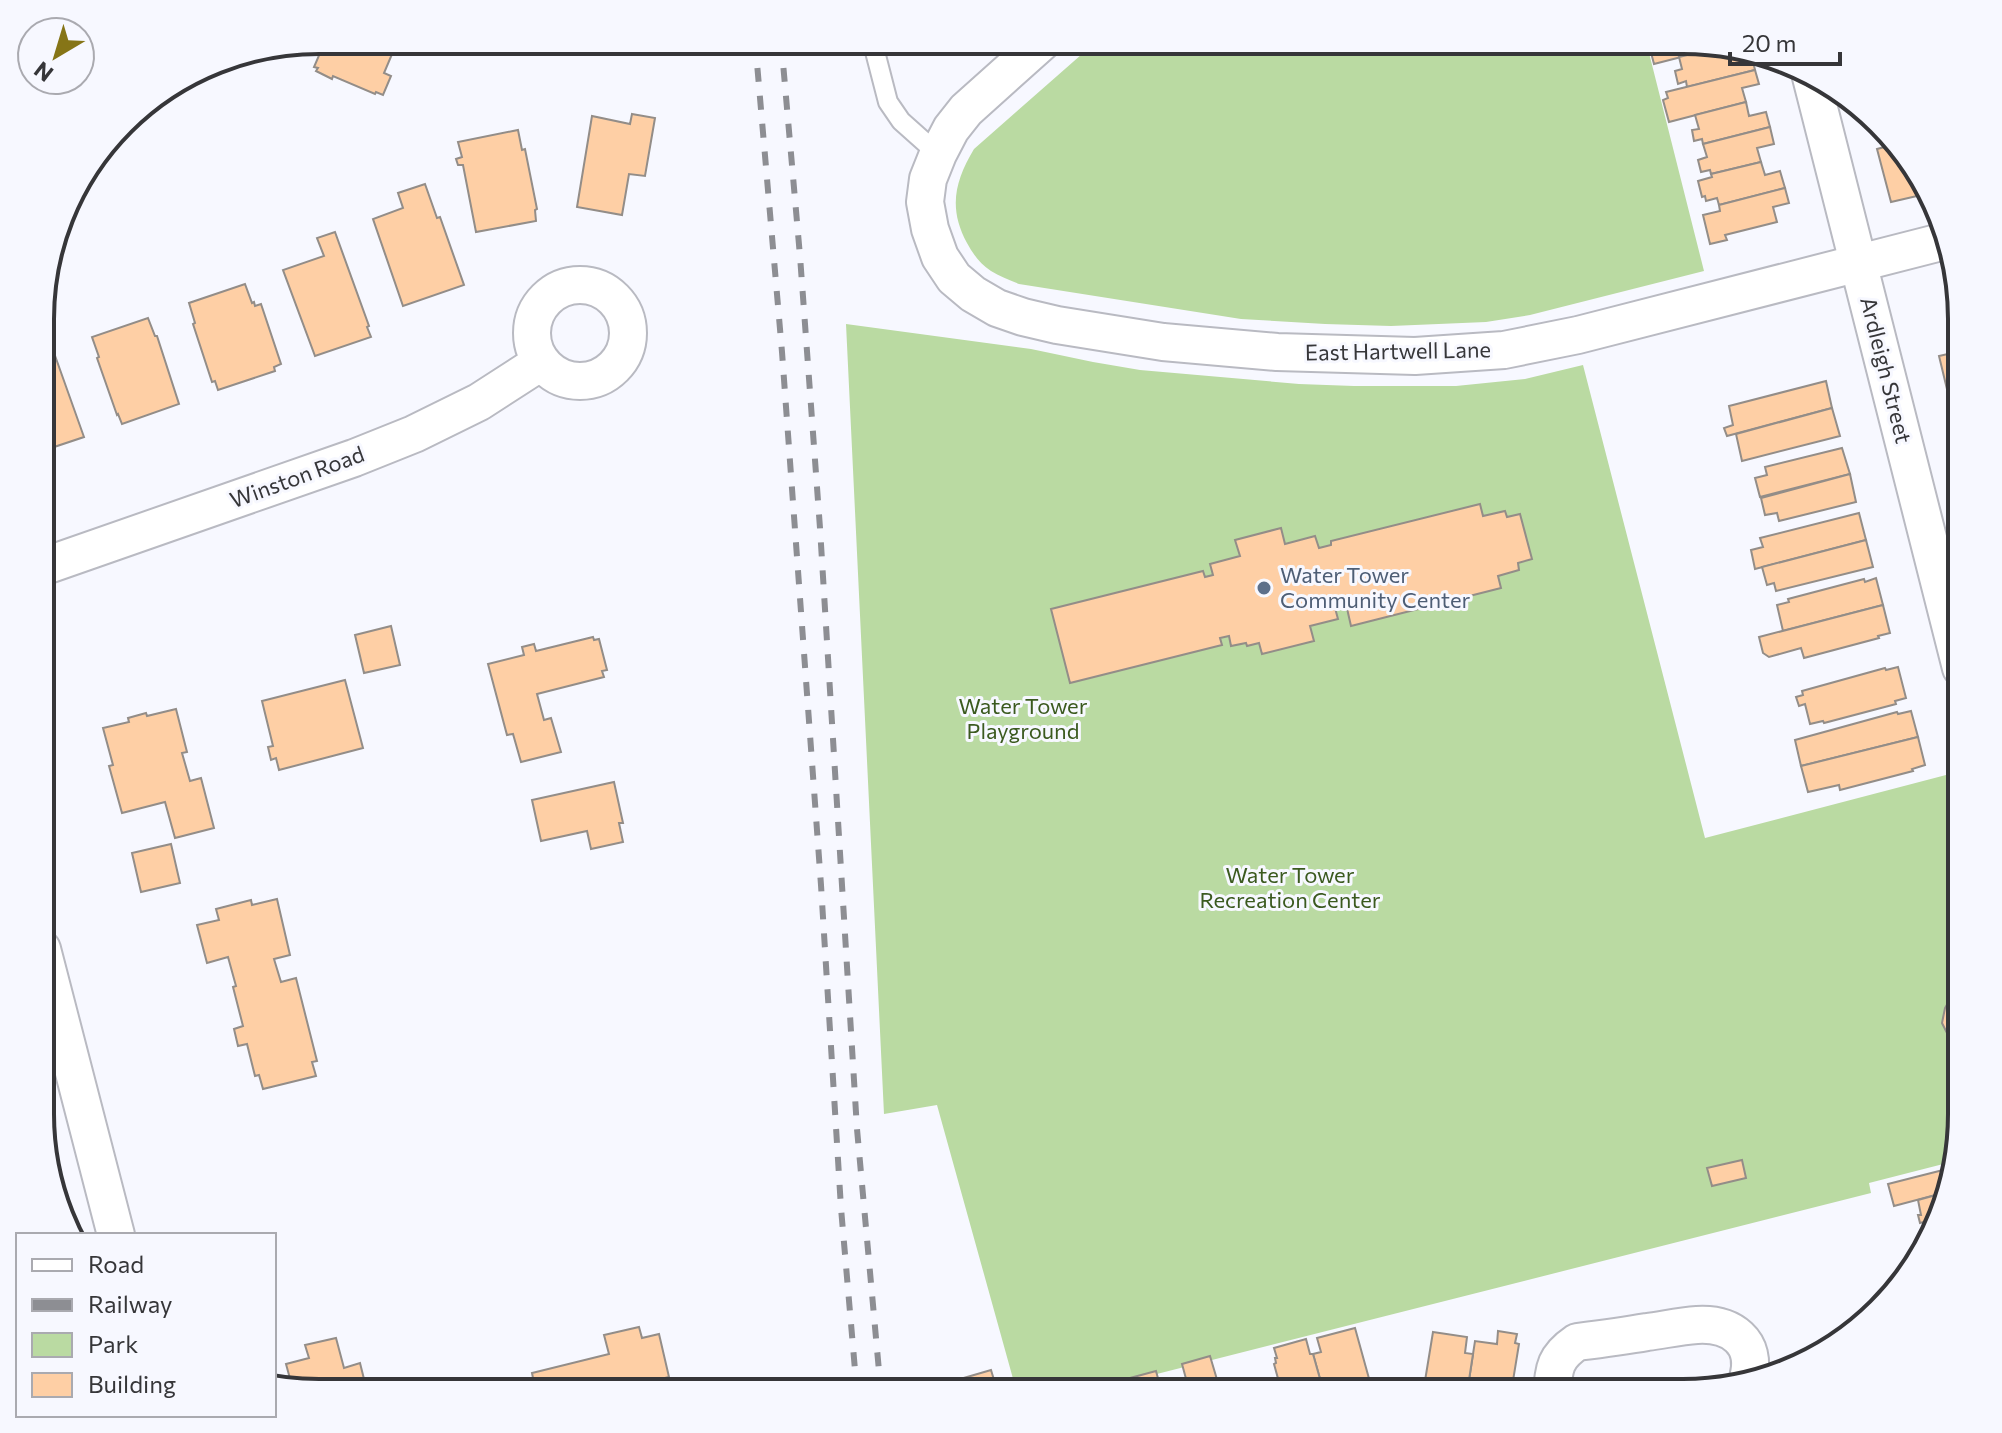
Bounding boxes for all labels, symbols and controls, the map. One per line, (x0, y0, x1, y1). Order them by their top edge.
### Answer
north arrow (16, 16, 96, 96)
scale bar (1730, 16, 1840, 66)
text: 20 m (1742, 28, 1796, 57)
text: N (29, 56, 58, 88)
street label: Ardleigh Street (1855, 294, 1918, 446)
street label: East Hartwell Lane (1305, 335, 1491, 366)
street label: Winston Road (226, 440, 368, 513)
place label: Water Tower Community Center (1280, 561, 1471, 613)
marker: Water Tower Community Center (1255, 579, 1273, 597)
park label: Water Tower Playground (958, 692, 1088, 744)
park label: Water Tower Recreation Center (1199, 861, 1381, 913)
legend (16, 1233, 276, 1417)
text: Road (88, 1249, 144, 1278)
text: Railway (88, 1289, 173, 1318)
text: Park (88, 1329, 138, 1358)
text: Building (88, 1369, 176, 1398)

